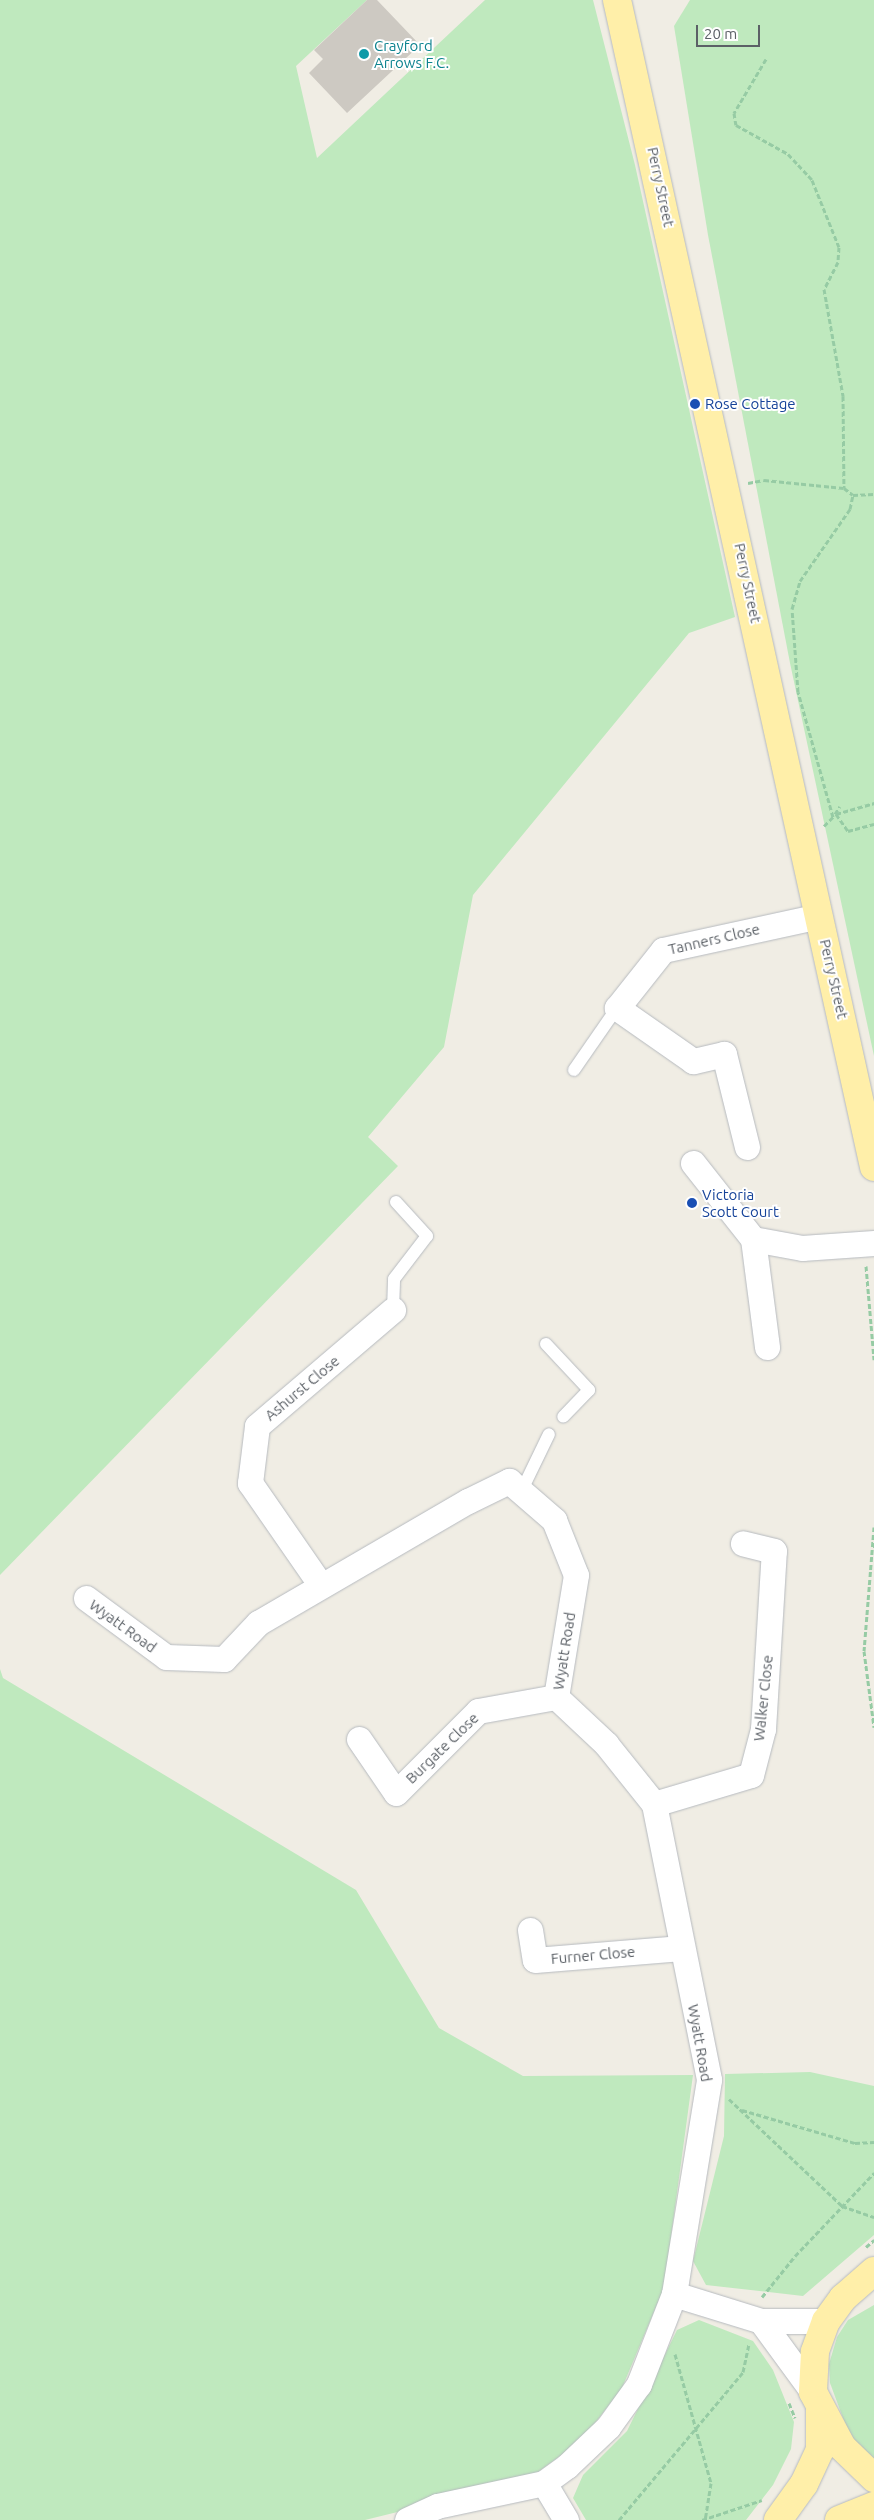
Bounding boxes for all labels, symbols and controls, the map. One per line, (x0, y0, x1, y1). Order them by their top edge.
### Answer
scale bar (699, 15, 763, 47)
text: 20 m (704, 25, 737, 42)
place label: Crayford Arrows F.C. (374, 36, 449, 71)
marker: Crayford Arrows F.C. (358, 48, 370, 60)
street label: Perry Street (644, 145, 678, 229)
place label: Rose Cottage (705, 395, 796, 413)
marker: Rose Cottage (689, 398, 701, 410)
street label: Perry Street (731, 541, 765, 625)
street label: Tanners Close (667, 920, 761, 958)
street label: Perry Street (816, 937, 852, 1021)
place label: Victoria Scott Court (702, 1185, 779, 1220)
marker: Victoria Scott Court (686, 1197, 698, 1209)
street label: Ashurst Close (261, 1352, 343, 1424)
street label: Wyatt Road (86, 1596, 160, 1656)
street label: Wyatt Road (549, 1611, 579, 1691)
street label: Walker Close (750, 1654, 776, 1742)
street label: Burgate Close (402, 1709, 482, 1787)
street label: Furner Close (550, 1942, 636, 1968)
street label: Wyatt Road (684, 2003, 716, 2083)

